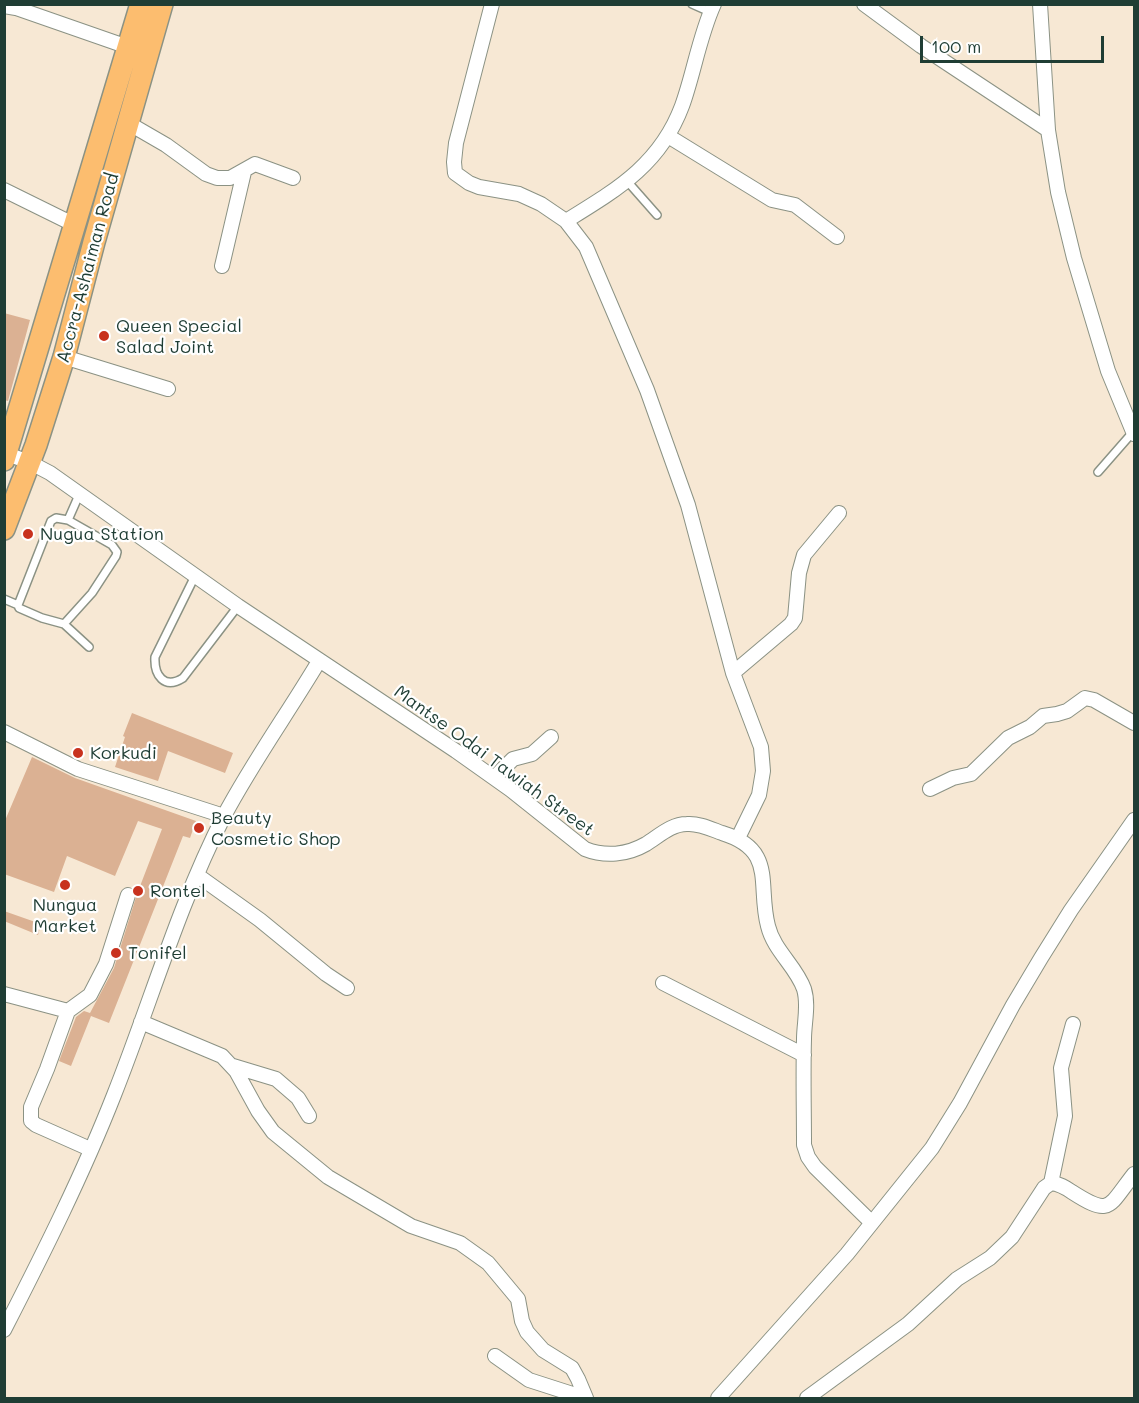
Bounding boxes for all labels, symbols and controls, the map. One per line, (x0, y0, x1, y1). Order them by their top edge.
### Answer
scale bar (923, 24, 1108, 62)
text: 100 m (931, 34, 981, 58)
street label: Accra-Ashaiman Road (52, 171, 124, 365)
place label: Queen Special Salad Joint (116, 315, 242, 358)
marker: Queen Special Salad Joint (97, 329, 111, 343)
place label: Nugua Station (40, 523, 164, 545)
marker: Nugua Station (21, 527, 35, 541)
street label: Mantse Odai Tawiah Street (390, 681, 598, 841)
place label: Korkudi (90, 742, 157, 764)
marker: Korkudi (71, 746, 85, 760)
place label: Beauty Cosmetic Shop (211, 807, 341, 850)
marker: Beauty Cosmetic Shop (192, 821, 206, 835)
marker: Nungua Market (58, 878, 72, 892)
place label: Rontel (150, 880, 206, 902)
marker: Rontel (131, 884, 145, 898)
place label: Nungua Market (33, 894, 97, 936)
place label: Tonifel (128, 942, 187, 964)
marker: Tonifel (109, 946, 123, 960)

